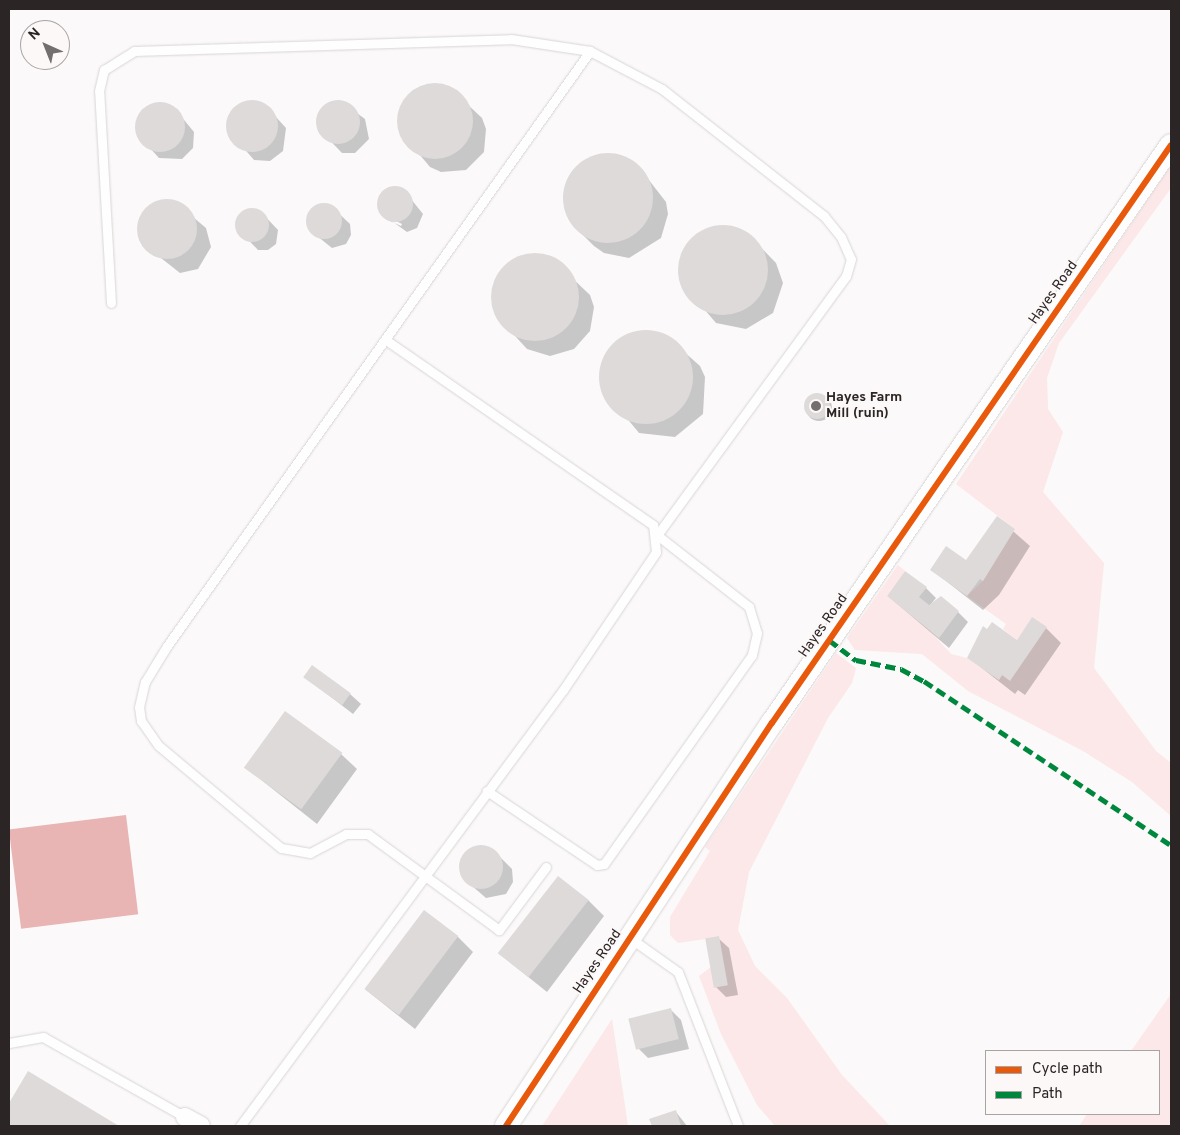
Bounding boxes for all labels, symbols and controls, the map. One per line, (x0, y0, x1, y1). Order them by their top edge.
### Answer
north arrow (20, 20, 70, 70)
text: N (25, 25, 44, 44)
street label: Hayes Road (1026, 258, 1082, 328)
place label: Hayes Farm Mill (ruin) (826, 390, 902, 422)
marker: Hayes Farm Mill (ruin) (810, 400, 822, 412)
street label: Hayes Road (796, 591, 852, 661)
street label: Hayes Road (570, 927, 626, 997)
legend (985, 1050, 1160, 1115)
text: Cycle path (1032, 1060, 1103, 1079)
text: Path (1032, 1085, 1063, 1104)

